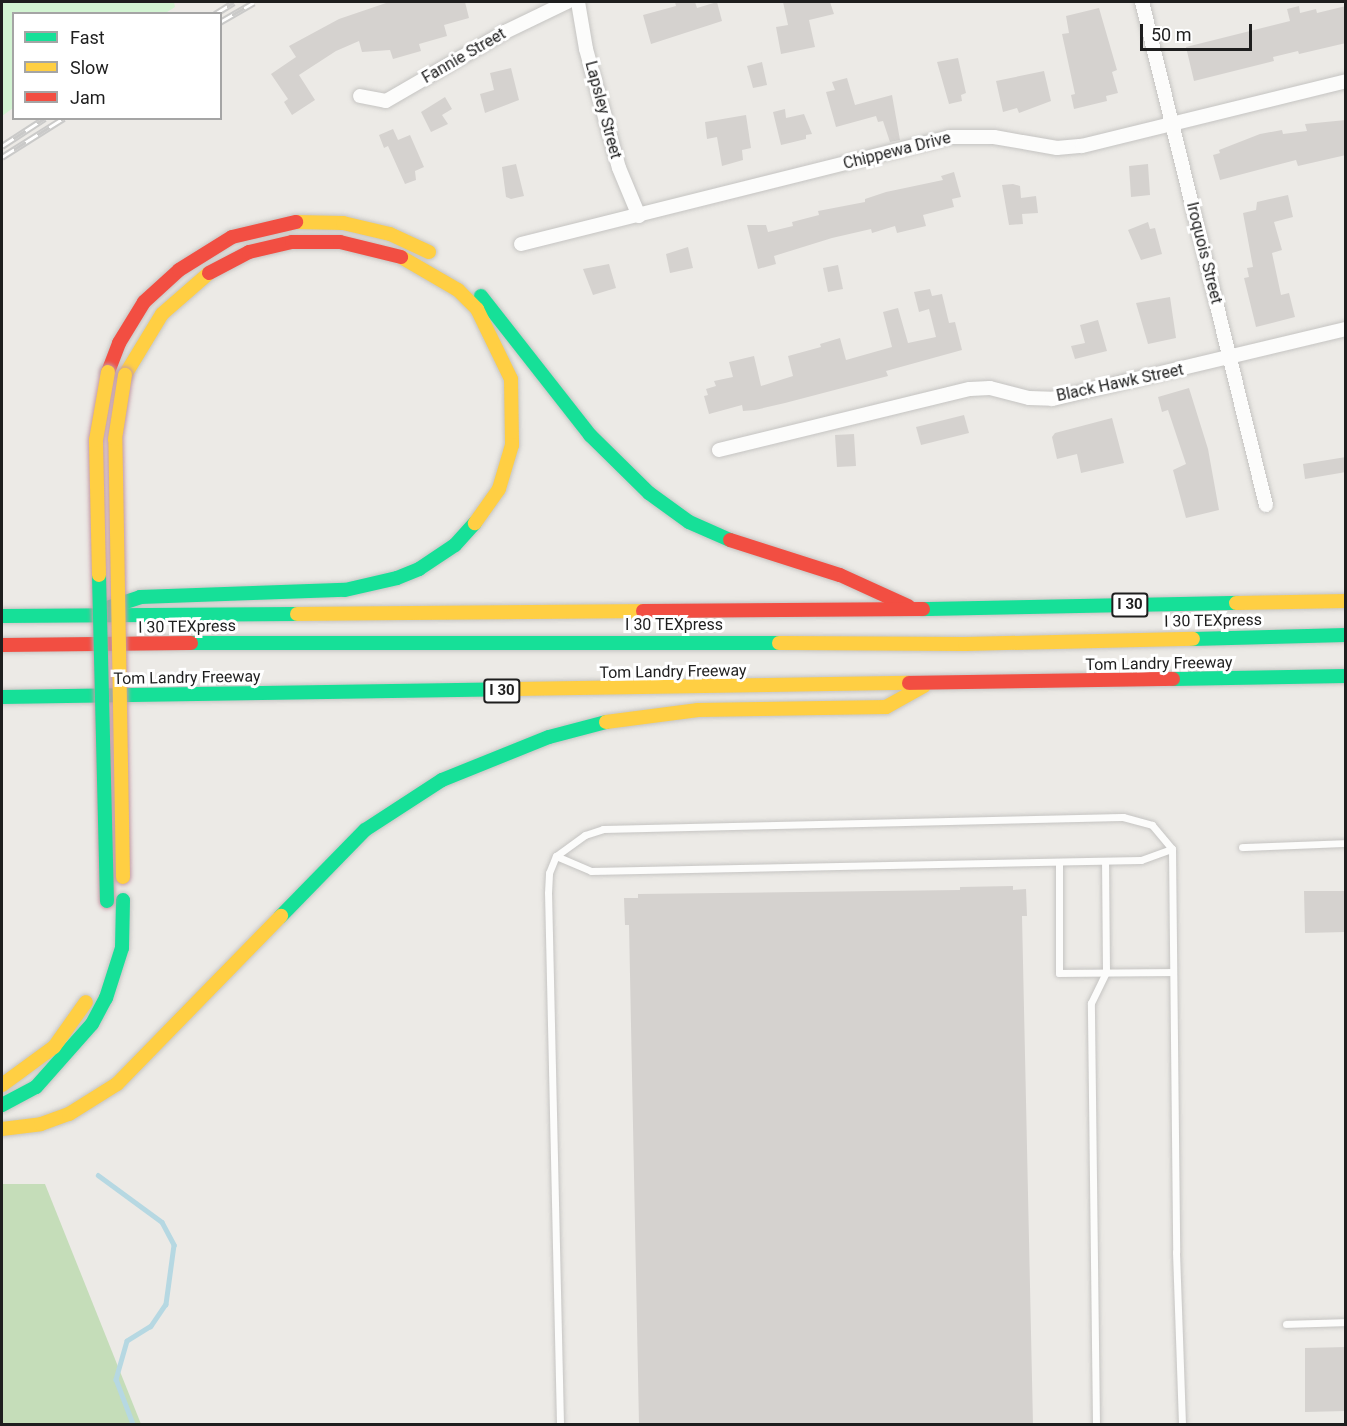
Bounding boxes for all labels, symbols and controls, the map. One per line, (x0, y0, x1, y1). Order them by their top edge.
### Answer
legend (12, 12, 222, 120)
scale bar (1143, 12, 1256, 50)
street label: Fannie Street (419, 24, 509, 88)
text: 50 m (1151, 24, 1191, 45)
text: Fast (70, 27, 105, 48)
text: Slow (70, 57, 109, 78)
street label: Lapsley Street (581, 59, 625, 161)
text: Jam (70, 87, 106, 108)
street label: Chippewa Drive (841, 128, 953, 174)
street label: Iroquois Street (1182, 200, 1226, 306)
street label: Black Hawk Street (1055, 360, 1185, 406)
road number: I 30 (1110, 593, 1150, 617)
street label: I 30 TEXpress (1164, 611, 1262, 631)
street label: I 30 TEXpress (625, 615, 723, 635)
street label: I 30 TEXpress (138, 617, 236, 637)
street label: Tom Landry Freeway (1085, 653, 1233, 675)
street label: Tom Landry Freeway (599, 661, 747, 683)
street label: Tom Landry Freeway (113, 667, 261, 689)
road number: I 30 (482, 679, 522, 703)

